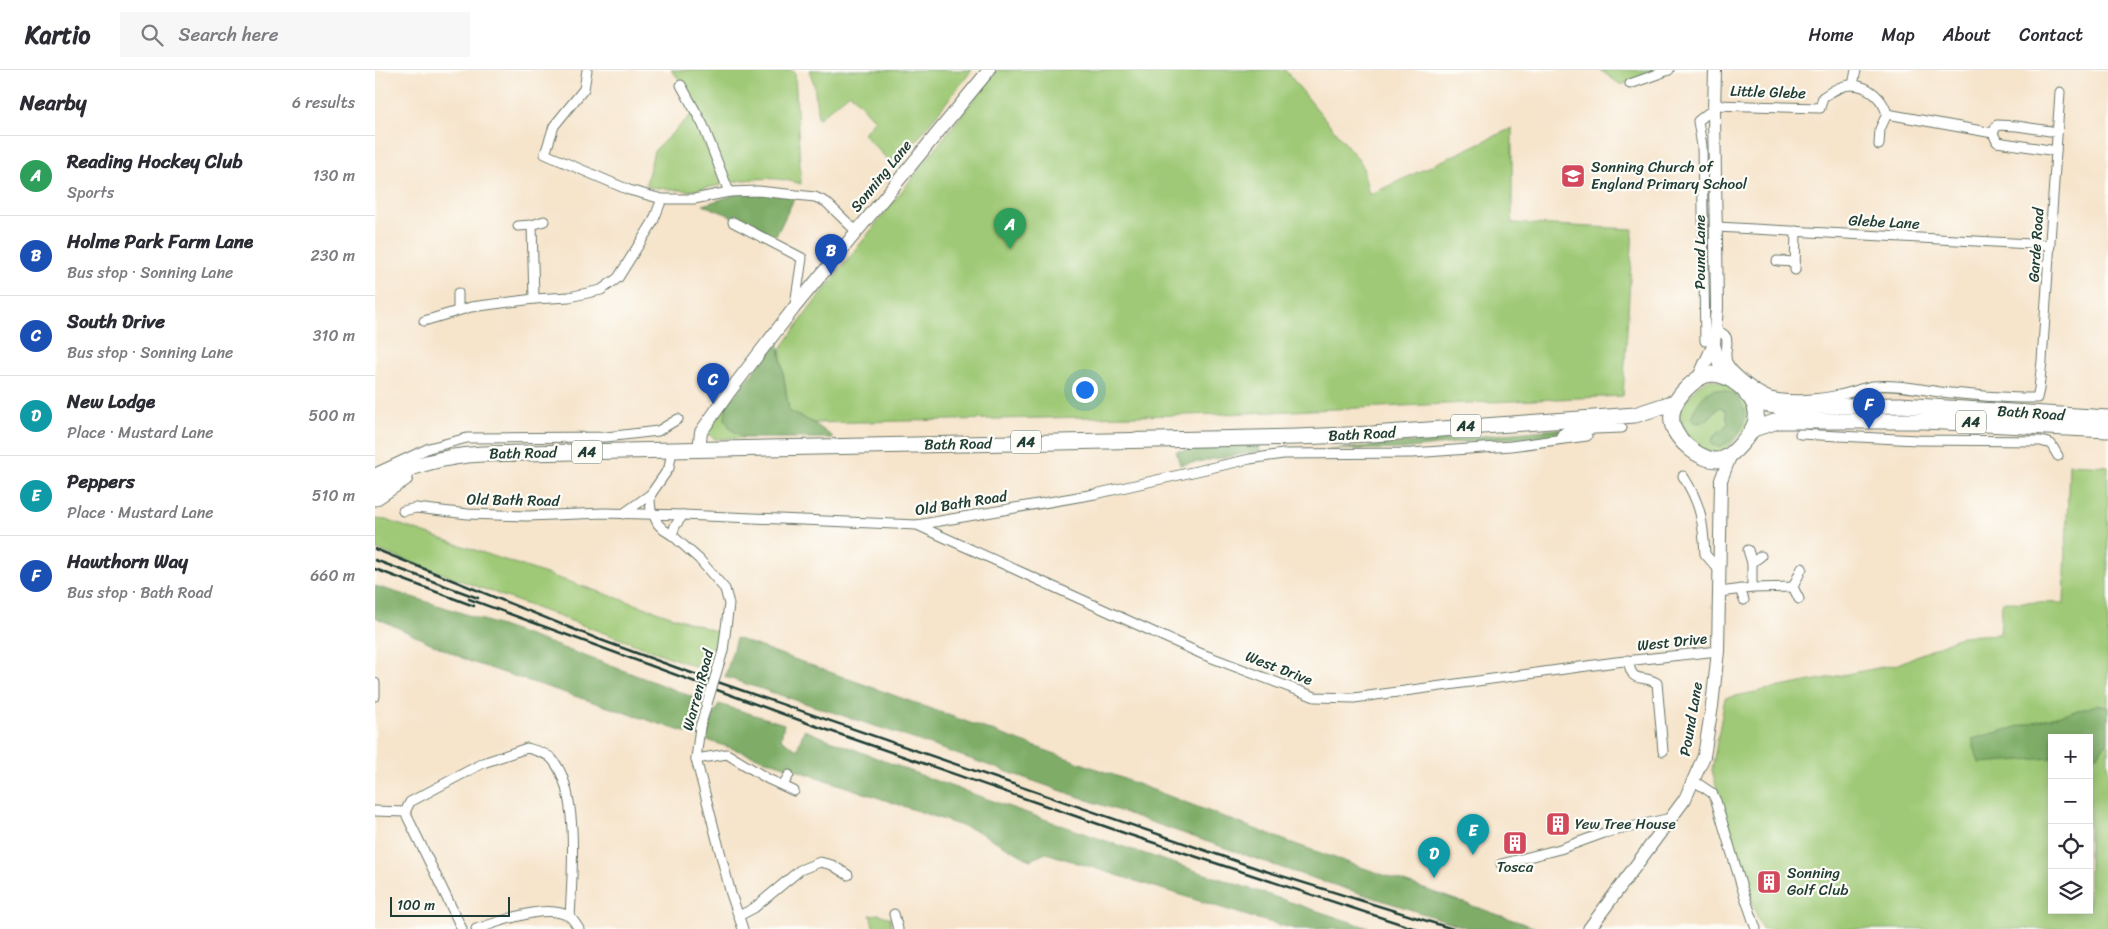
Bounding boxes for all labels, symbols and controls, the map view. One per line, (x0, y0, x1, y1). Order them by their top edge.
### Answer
search box (120, 12, 470, 57)
text: Kartio (25, 14, 90, 56)
text: Search here (178, 18, 279, 51)
text: Home (1809, 19, 1854, 51)
text: Map (1882, 19, 1915, 51)
text: About (1943, 19, 1991, 51)
text: Contact (2019, 19, 2083, 51)
icon: search (138, 21, 166, 49)
street label: Little Glebe (1730, 78, 1807, 106)
text: Nearby (20, 84, 86, 122)
text: 6 results (292, 88, 355, 117)
street label: Sonning Lane (843, 134, 919, 218)
text: Reading Hockey Club (67, 145, 243, 178)
place label: Sonning Church of England Primary School (1591, 154, 1748, 197)
text: A (31, 161, 41, 190)
text: 130 m (313, 161, 355, 190)
school or university icon: Sonning Church of England Primary School (1560, 163, 1586, 189)
text: Sports (67, 178, 114, 207)
street label: Garde Road (2020, 206, 2052, 283)
street label: Glebe Lane (1848, 207, 1921, 237)
pin: A (994, 208, 1026, 249)
street label: Pound Lane (1687, 214, 1713, 289)
text: Holme Park Farm Lane (67, 225, 253, 258)
pin: B (815, 234, 847, 275)
text: B (31, 241, 41, 270)
text: 230 m (310, 241, 355, 270)
text: Bus stop · Sonning Lane (67, 258, 233, 287)
text: South Drive (67, 305, 165, 338)
text: C (31, 321, 41, 350)
text: 310 m (313, 321, 355, 350)
text: Bus stop · Sonning Lane (67, 338, 233, 367)
pin: C (697, 363, 729, 404)
your location (1072, 377, 1098, 403)
text: New Lodge (67, 385, 155, 418)
pin: F (1853, 388, 1885, 429)
street label: Bath Road (1996, 398, 2067, 428)
text: D (31, 401, 41, 430)
text: 500 m (309, 401, 355, 430)
road number: A4 (1956, 411, 1986, 434)
road number: A4 (1451, 414, 1481, 438)
text: Place · Mustard Lane (67, 418, 214, 447)
street label: Bath Road (1328, 419, 1397, 449)
street label: Bath Road (924, 430, 993, 458)
road number: A4 (1011, 431, 1041, 454)
street label: Bath Road (489, 439, 558, 467)
road number: A4 (572, 441, 602, 464)
text: Peppers (67, 465, 135, 498)
text: E (32, 481, 40, 510)
text: 510 m (312, 481, 355, 510)
street label: Old Bath Road (913, 483, 1010, 523)
street label: Old Bath Road (466, 486, 561, 514)
text: Place · Mustard Lane (67, 498, 214, 527)
text: Hawthorn Way (67, 545, 188, 578)
text: F (32, 561, 40, 590)
text: 660 m (310, 561, 355, 590)
text: Bus stop · Bath Road (67, 578, 212, 607)
street label: West Drive (1636, 625, 1708, 659)
street label: West Drive (1242, 643, 1316, 693)
street label: Warren Road (675, 645, 722, 734)
street label: Pound Lane (1672, 680, 1710, 758)
map controls (2048, 734, 2093, 914)
button: + (2048, 734, 2093, 779)
button: − (2048, 779, 2093, 824)
building icon: Yew Tree House (1545, 811, 1571, 837)
place label: Yew Tree House (1575, 811, 1676, 837)
pin: E (1457, 814, 1489, 855)
button: locate (2048, 824, 2093, 869)
building icon: Tosca (1502, 830, 1528, 856)
pin: D (1418, 837, 1450, 878)
place label: Tosca (1497, 854, 1534, 880)
place label: Sonning Golf Club (1787, 860, 1849, 903)
building icon: Sonning Golf Club (1756, 869, 1782, 895)
button: layers (2048, 869, 2093, 914)
text: 100 m (397, 893, 435, 918)
scale bar (390, 894, 510, 917)

